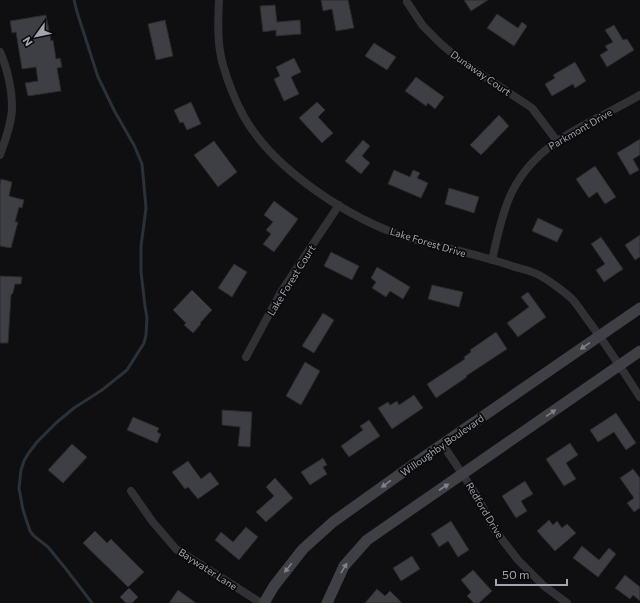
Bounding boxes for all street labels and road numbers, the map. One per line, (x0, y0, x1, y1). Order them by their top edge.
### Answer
street label: Dunaway Court (449, 48, 513, 98)
street label: Parkmont Drive (546, 106, 614, 152)
street label: Lake Forest Drive (389, 225, 467, 259)
street label: Lake Forest Court (264, 242, 318, 318)
street label: Willoughby Boulevard (398, 412, 486, 478)
street label: Redford Drive (464, 480, 506, 540)
street label: Baywater Lane (177, 546, 239, 592)

